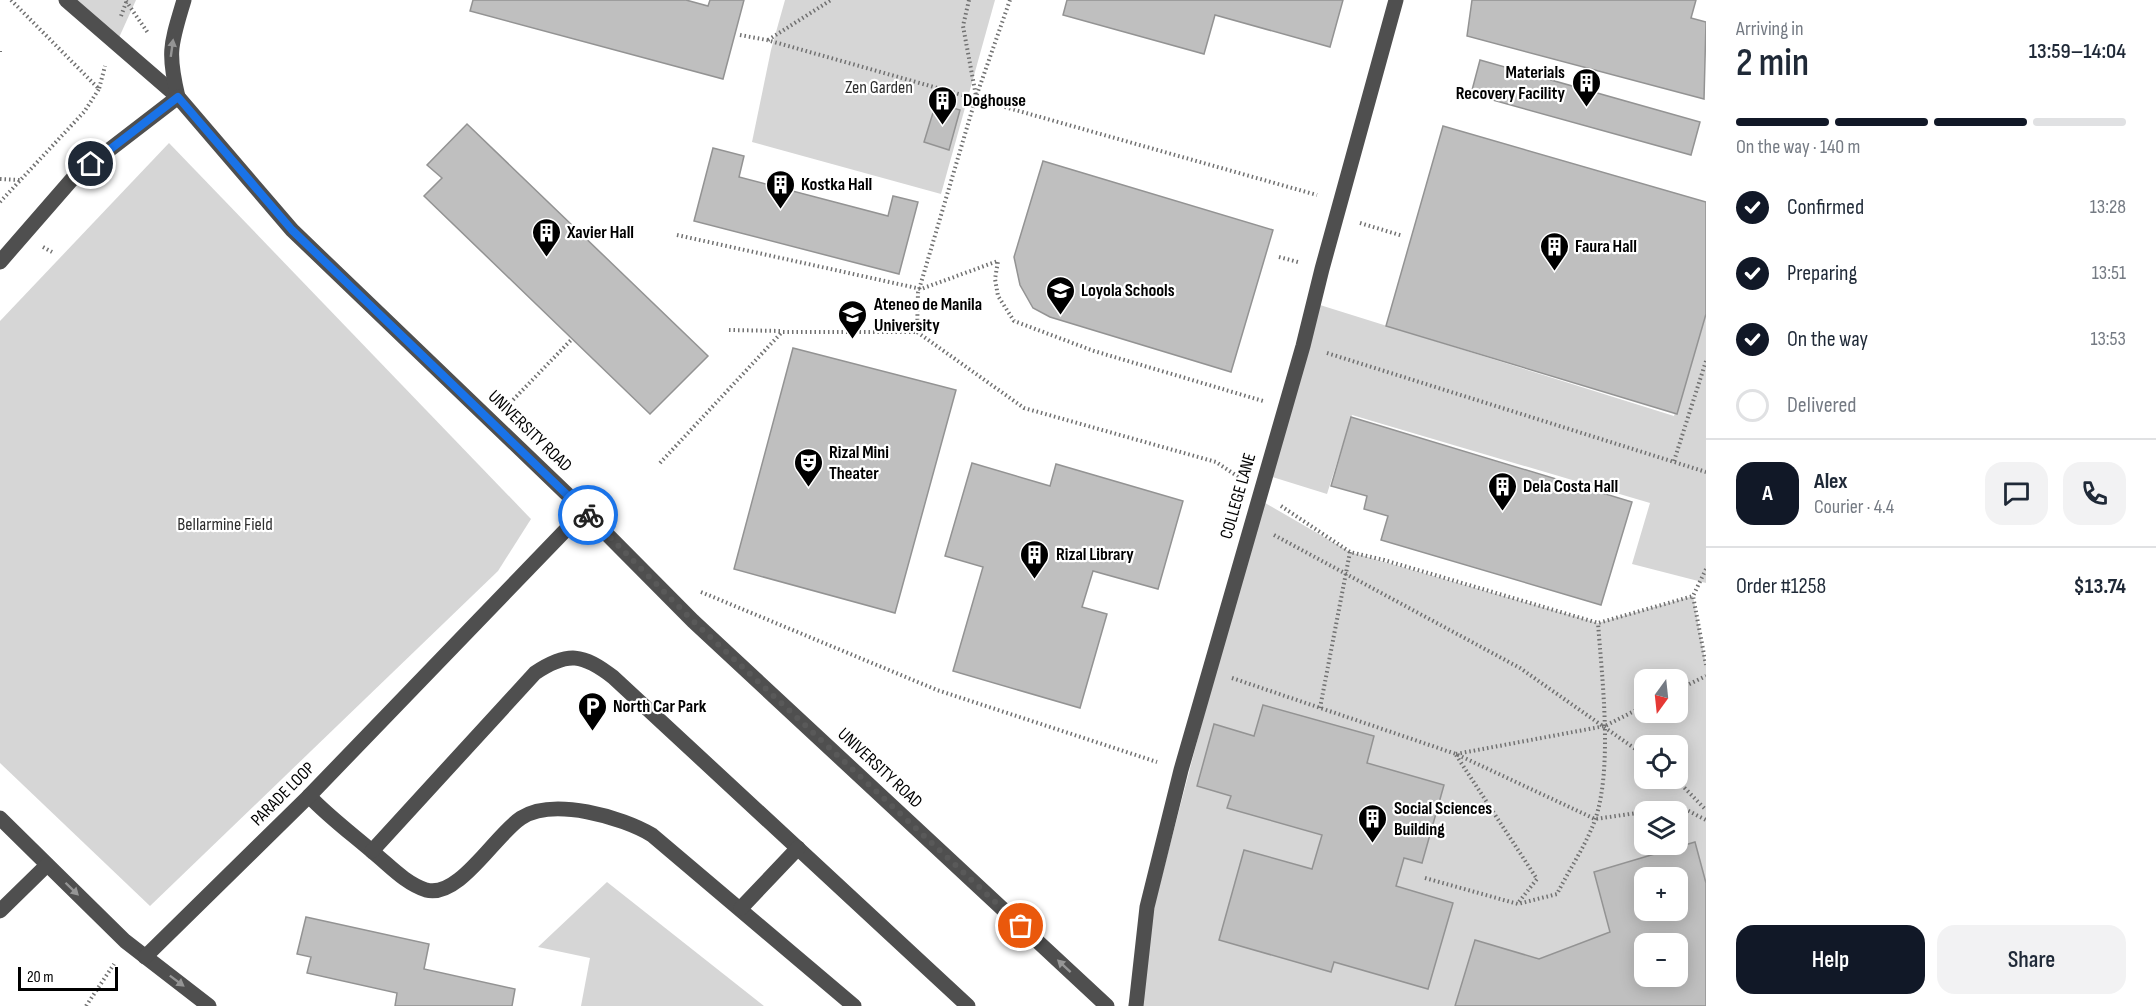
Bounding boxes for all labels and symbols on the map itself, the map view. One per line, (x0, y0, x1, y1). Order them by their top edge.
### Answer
one-way arrow (167, 38, 176, 57)
place label: Materials Recovery Facility (1456, 62, 1566, 104)
building icon: Materials Recovery Facility (1570, 66, 1602, 108)
park label: Zen Garden (845, 77, 913, 98)
building icon: Doghouse (926, 84, 958, 126)
place label: Doghouse (963, 90, 1026, 111)
pin (65, 138, 116, 189)
building icon: Kostka Hall (764, 168, 796, 210)
place label: Kostka Hall (801, 174, 872, 195)
building icon: Xavier Hall (530, 216, 562, 258)
place label: Xavier Hall (566, 222, 634, 243)
building icon: Faura Hall (1538, 230, 1570, 272)
place label: Faura Hall (1575, 236, 1637, 257)
school or university icon: Loyola Schools (1044, 274, 1076, 316)
place label: Loyola Schools (1081, 280, 1175, 301)
place label: Ateneo de Manila University (873, 294, 982, 336)
school or university icon: Ateneo de Manila University (837, 298, 869, 340)
street label: UNIVERSITY ROAD (484, 386, 576, 476)
place label: Rizal Mini Theater (829, 442, 889, 484)
theatre icon: Rizal Mini Theater (792, 446, 824, 488)
street label: COLLEGE LANE (1216, 451, 1260, 541)
building icon: Dela Costa Hall (1486, 470, 1518, 512)
place label: Dela Costa Hall (1523, 476, 1618, 497)
courier (558, 485, 618, 545)
park label: Bellarmine Field (177, 514, 273, 535)
building icon: Rizal Library (1019, 538, 1051, 580)
place label: Rizal Library (1056, 544, 1134, 565)
north arrow (1634, 669, 1688, 723)
parking icon: North Car Park (576, 690, 608, 732)
place label: North Car Park (613, 696, 707, 717)
street label: UNIVERSITY ROAD (833, 723, 927, 813)
street label: PARADE LOOP (247, 757, 320, 830)
place label: Social Sciences Building (1394, 798, 1492, 840)
building icon: Social Sciences Building (1357, 802, 1389, 844)
one-way arrow (64, 881, 78, 895)
pin (995, 900, 1046, 951)
one-way arrow (1057, 960, 1072, 973)
scale bar (18, 964, 118, 992)
one-way arrow (169, 975, 185, 988)

